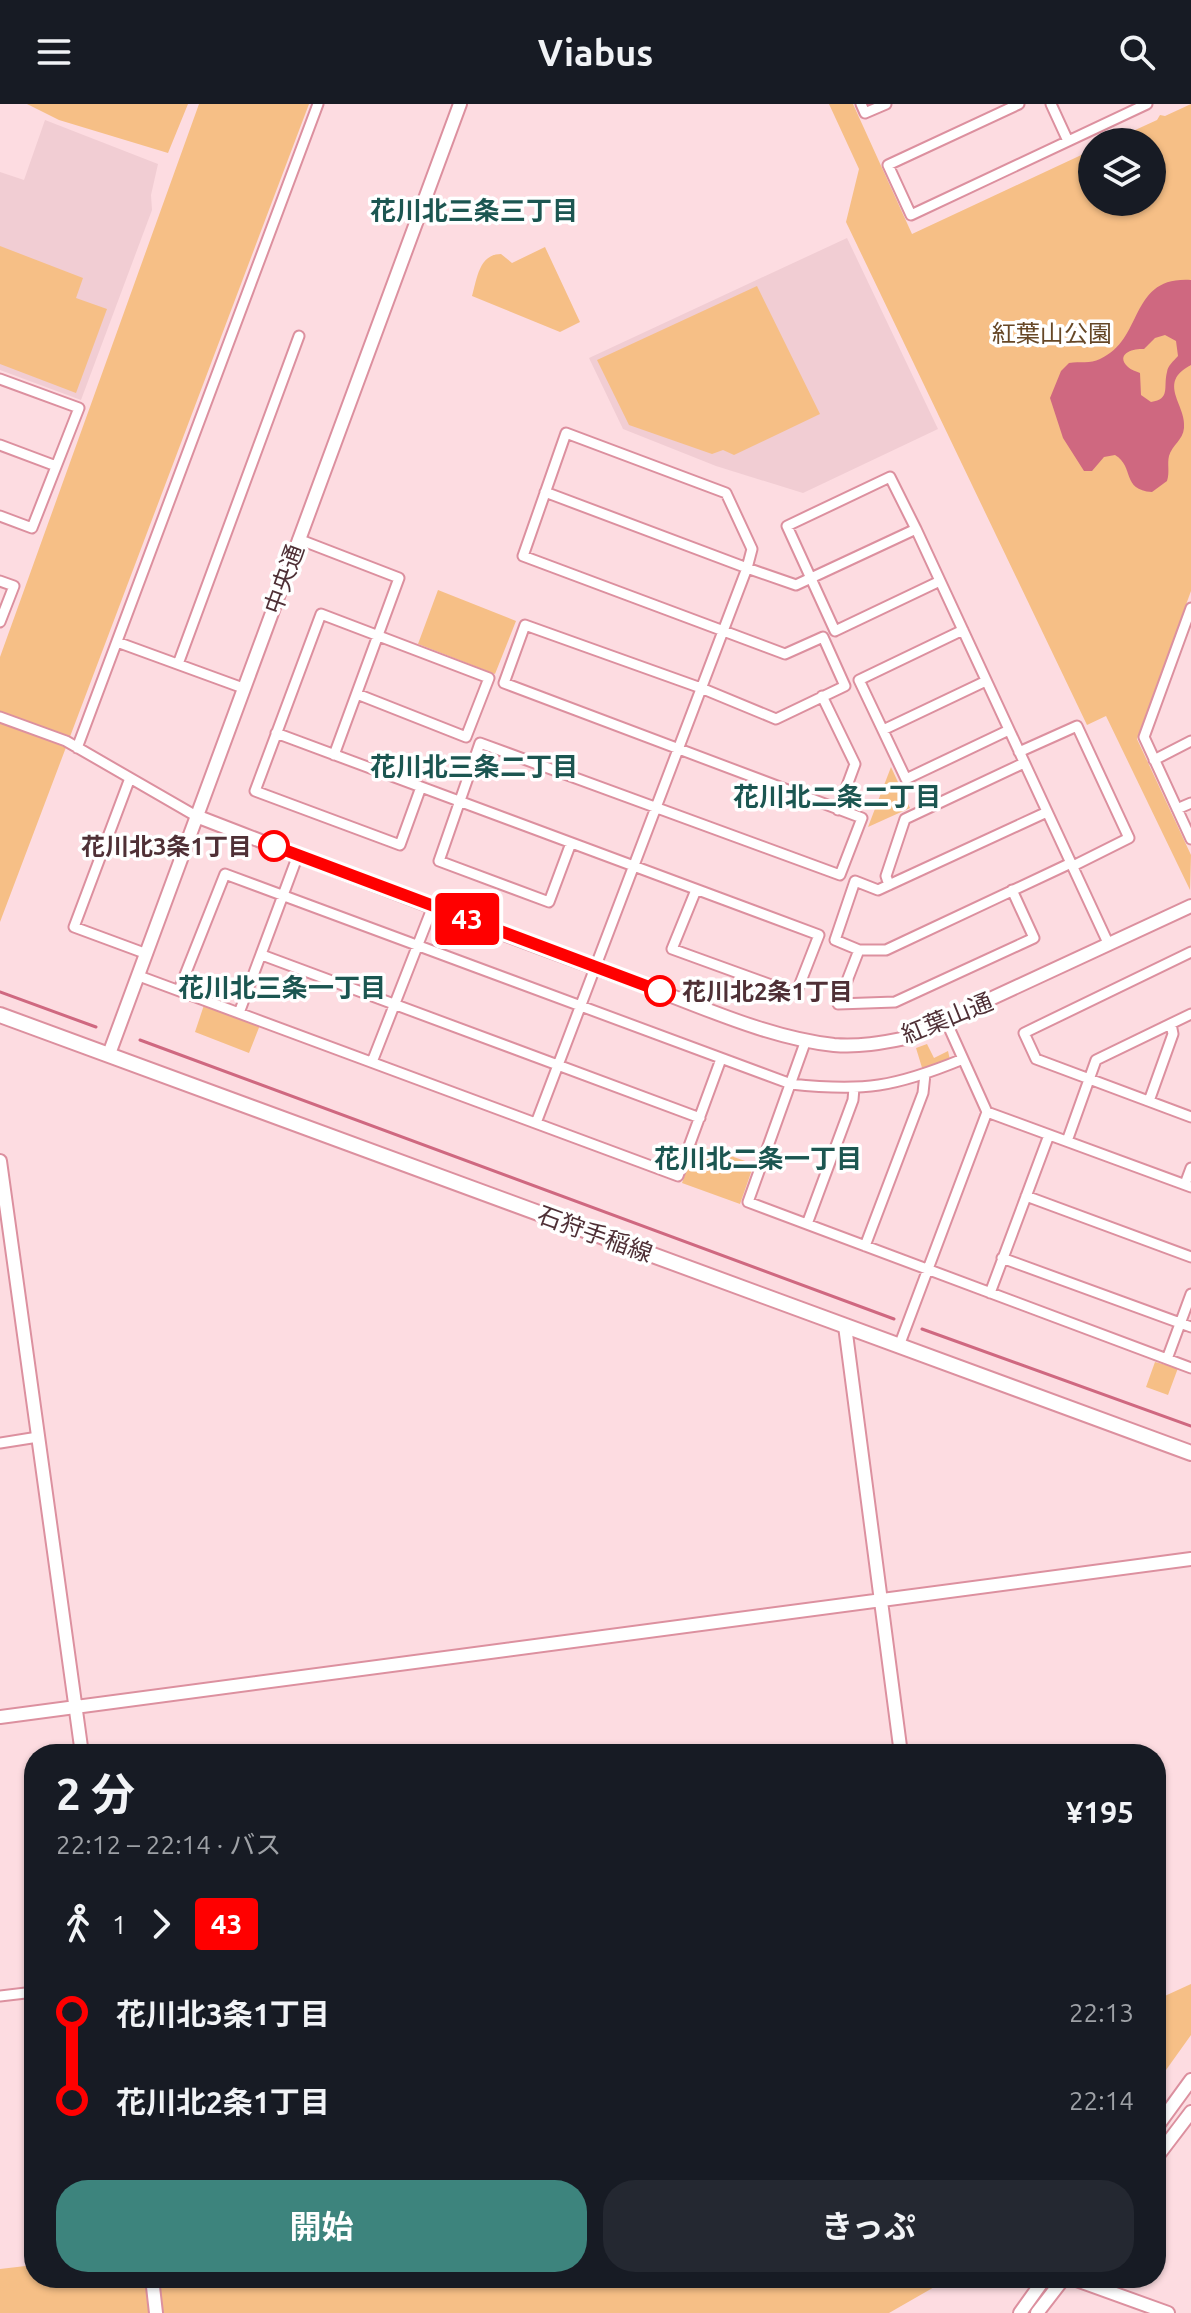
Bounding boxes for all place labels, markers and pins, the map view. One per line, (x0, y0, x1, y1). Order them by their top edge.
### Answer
marker: 花川北3条1丁目 (259, 831, 289, 861)
place label: 花川北3条1丁目 (81, 833, 252, 860)
marker: 花川北2条1丁目 (645, 976, 675, 1006)
place label: 花川北2条1丁目 (682, 978, 853, 1005)

